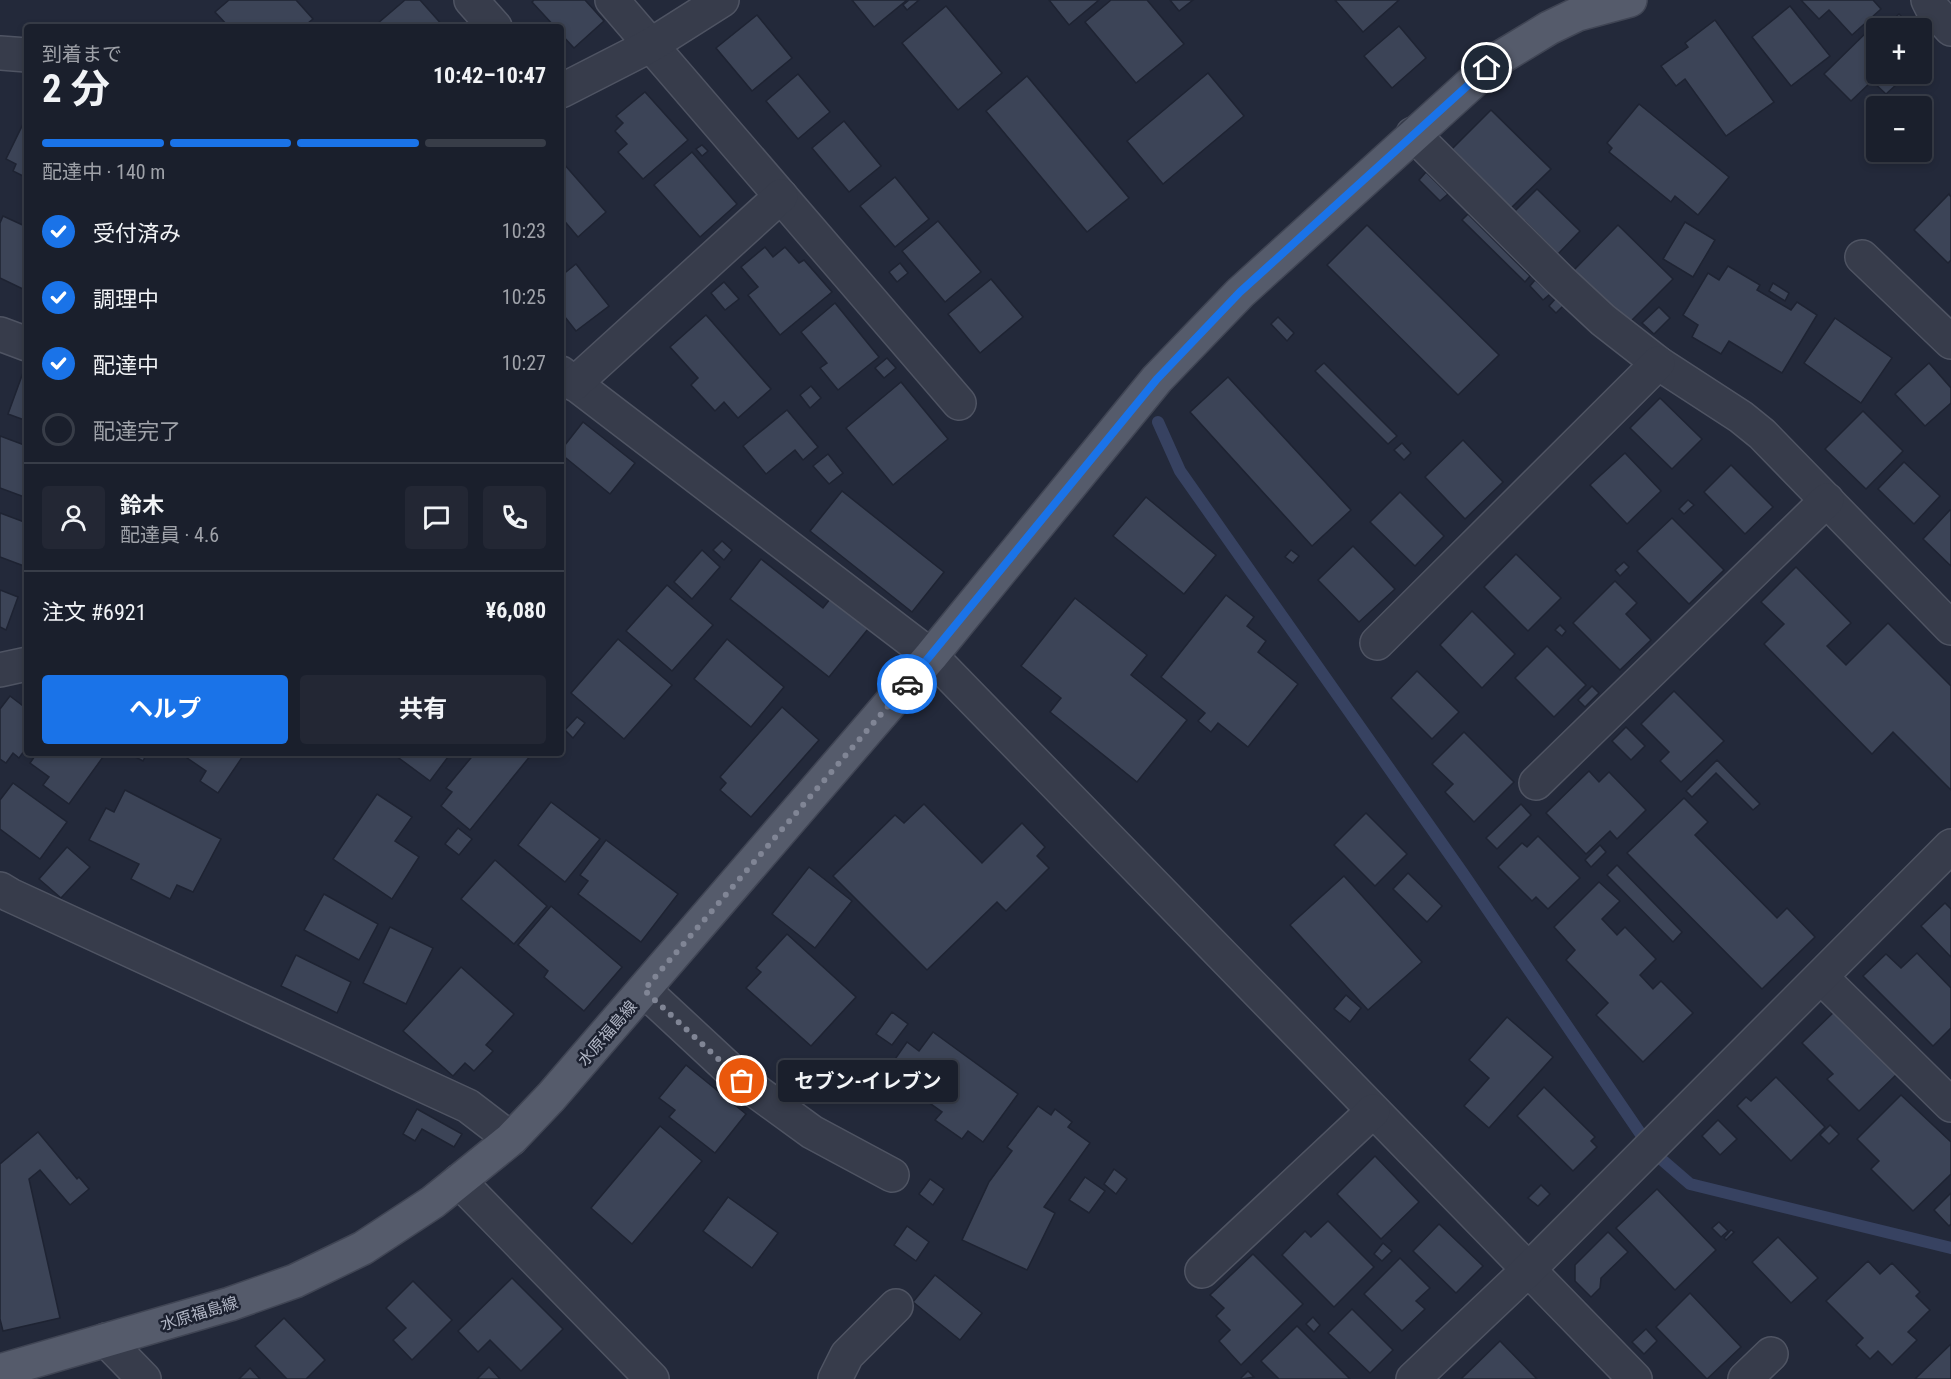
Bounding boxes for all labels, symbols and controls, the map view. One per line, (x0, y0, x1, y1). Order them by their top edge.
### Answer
map controls (1866, 18, 1932, 162)
button: + (1866, 18, 1932, 84)
text: 到着まで (42, 42, 122, 66)
pin (1461, 42, 1512, 93)
icon: home (1470, 51, 1503, 84)
text: 10:42–10:47 (433, 63, 546, 88)
text: 2 分 (42, 66, 110, 112)
button: − (1866, 96, 1932, 162)
text: 配達中 · 140 m (42, 160, 165, 184)
icon: check (42, 215, 75, 248)
text: 10:23 (502, 219, 546, 243)
text: 受付済み (93, 221, 181, 246)
icon: check (42, 281, 75, 314)
text: 10:25 (502, 285, 546, 309)
text: 調理中 (93, 287, 159, 312)
icon: check (42, 347, 75, 380)
text: 10:27 (502, 351, 546, 375)
text: 配達中 (93, 353, 159, 378)
text: 配達完了 (93, 419, 181, 444)
button: person (42, 486, 105, 549)
button: chat (405, 486, 468, 549)
button: phone (483, 486, 546, 549)
text: 鈴木 (120, 493, 164, 518)
text: 配達員 · 4.6 (120, 523, 219, 547)
text: ¥6,080 (486, 598, 546, 623)
text: 注文 #6921 (42, 600, 147, 625)
courier (877, 654, 937, 714)
icon: car (891, 668, 924, 701)
button: ヘルプ (42, 675, 288, 744)
button: 共有 (300, 675, 546, 744)
street label: 水原福島線 (574, 997, 641, 1070)
pin (716, 1055, 767, 1106)
callout: セブン-イレブン (778, 1060, 958, 1102)
icon: bag (725, 1064, 758, 1097)
text: セブン-イレブン (794, 1069, 942, 1093)
street label: 水原福島線 (158, 1293, 240, 1334)

